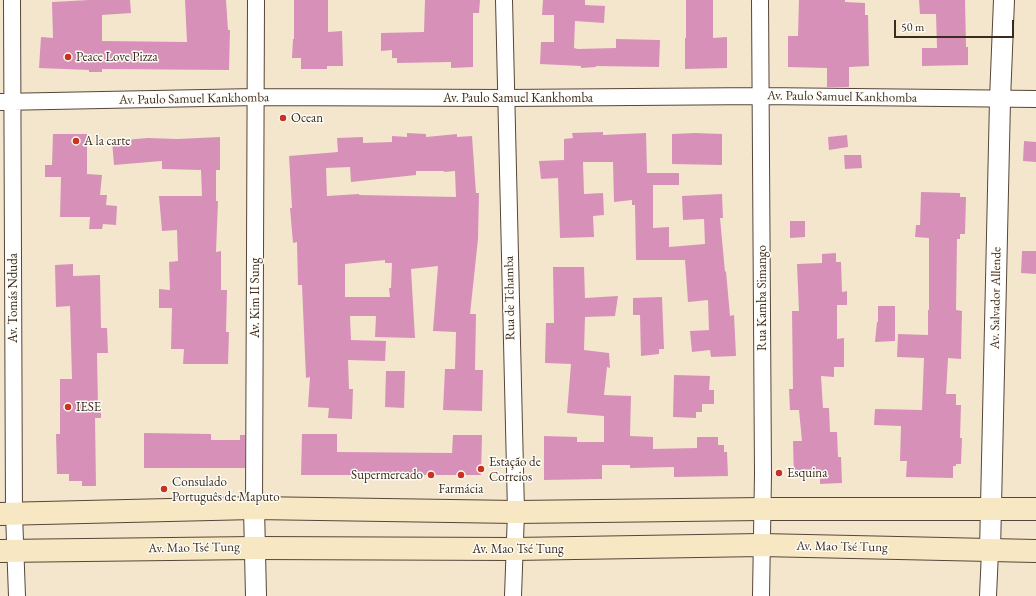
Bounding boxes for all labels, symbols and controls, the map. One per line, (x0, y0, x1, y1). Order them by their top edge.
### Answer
scale bar (896, 12, 1016, 38)
text: 50 m (901, 19, 924, 35)
place label: Peace Love Pizza (76, 49, 158, 65)
marker: Peace Love Pizza (63, 52, 73, 62)
street label: Av. Paulo Samuel Kankhomba (767, 88, 917, 106)
street label: Av. Paulo Samuel Kankhomba (119, 90, 269, 108)
street label: Av. Paulo Samuel Kankhomba (443, 90, 593, 106)
place label: Ocean (291, 110, 323, 126)
marker: Ocean (278, 113, 288, 123)
place label: A la carte (84, 133, 130, 149)
marker: A la carte (71, 136, 81, 146)
street label: Rua Kamba Simango (754, 245, 770, 351)
street label: Av. Salvador Allende (987, 247, 1005, 349)
street label: Av. Tomás Nduda (5, 253, 21, 343)
street label: Rua de Tchamba (501, 256, 519, 340)
street label: Av. Kim II Sung (247, 258, 263, 338)
place label: IESE (76, 399, 101, 415)
marker: IESE (63, 402, 73, 412)
place label: Estação de Correios (489, 454, 541, 485)
marker: Estação de Correios (476, 464, 486, 474)
place label: Esquina (787, 465, 827, 481)
place label: Supermercado (351, 467, 423, 483)
marker: Esquina (774, 468, 784, 478)
marker: Supermercado (426, 470, 436, 480)
marker: Farmácia (456, 470, 466, 480)
place label: Consulado Português de Maputo (172, 474, 280, 505)
place label: Farmácia (439, 481, 483, 497)
marker: Consulado Português de Maputo (159, 484, 169, 494)
street label: Av. Mao Tsé Tung (796, 538, 888, 556)
street label: Av. Mao Tsé Tung (148, 539, 240, 557)
street label: Av. Mao Tsé Tung (472, 541, 564, 557)

